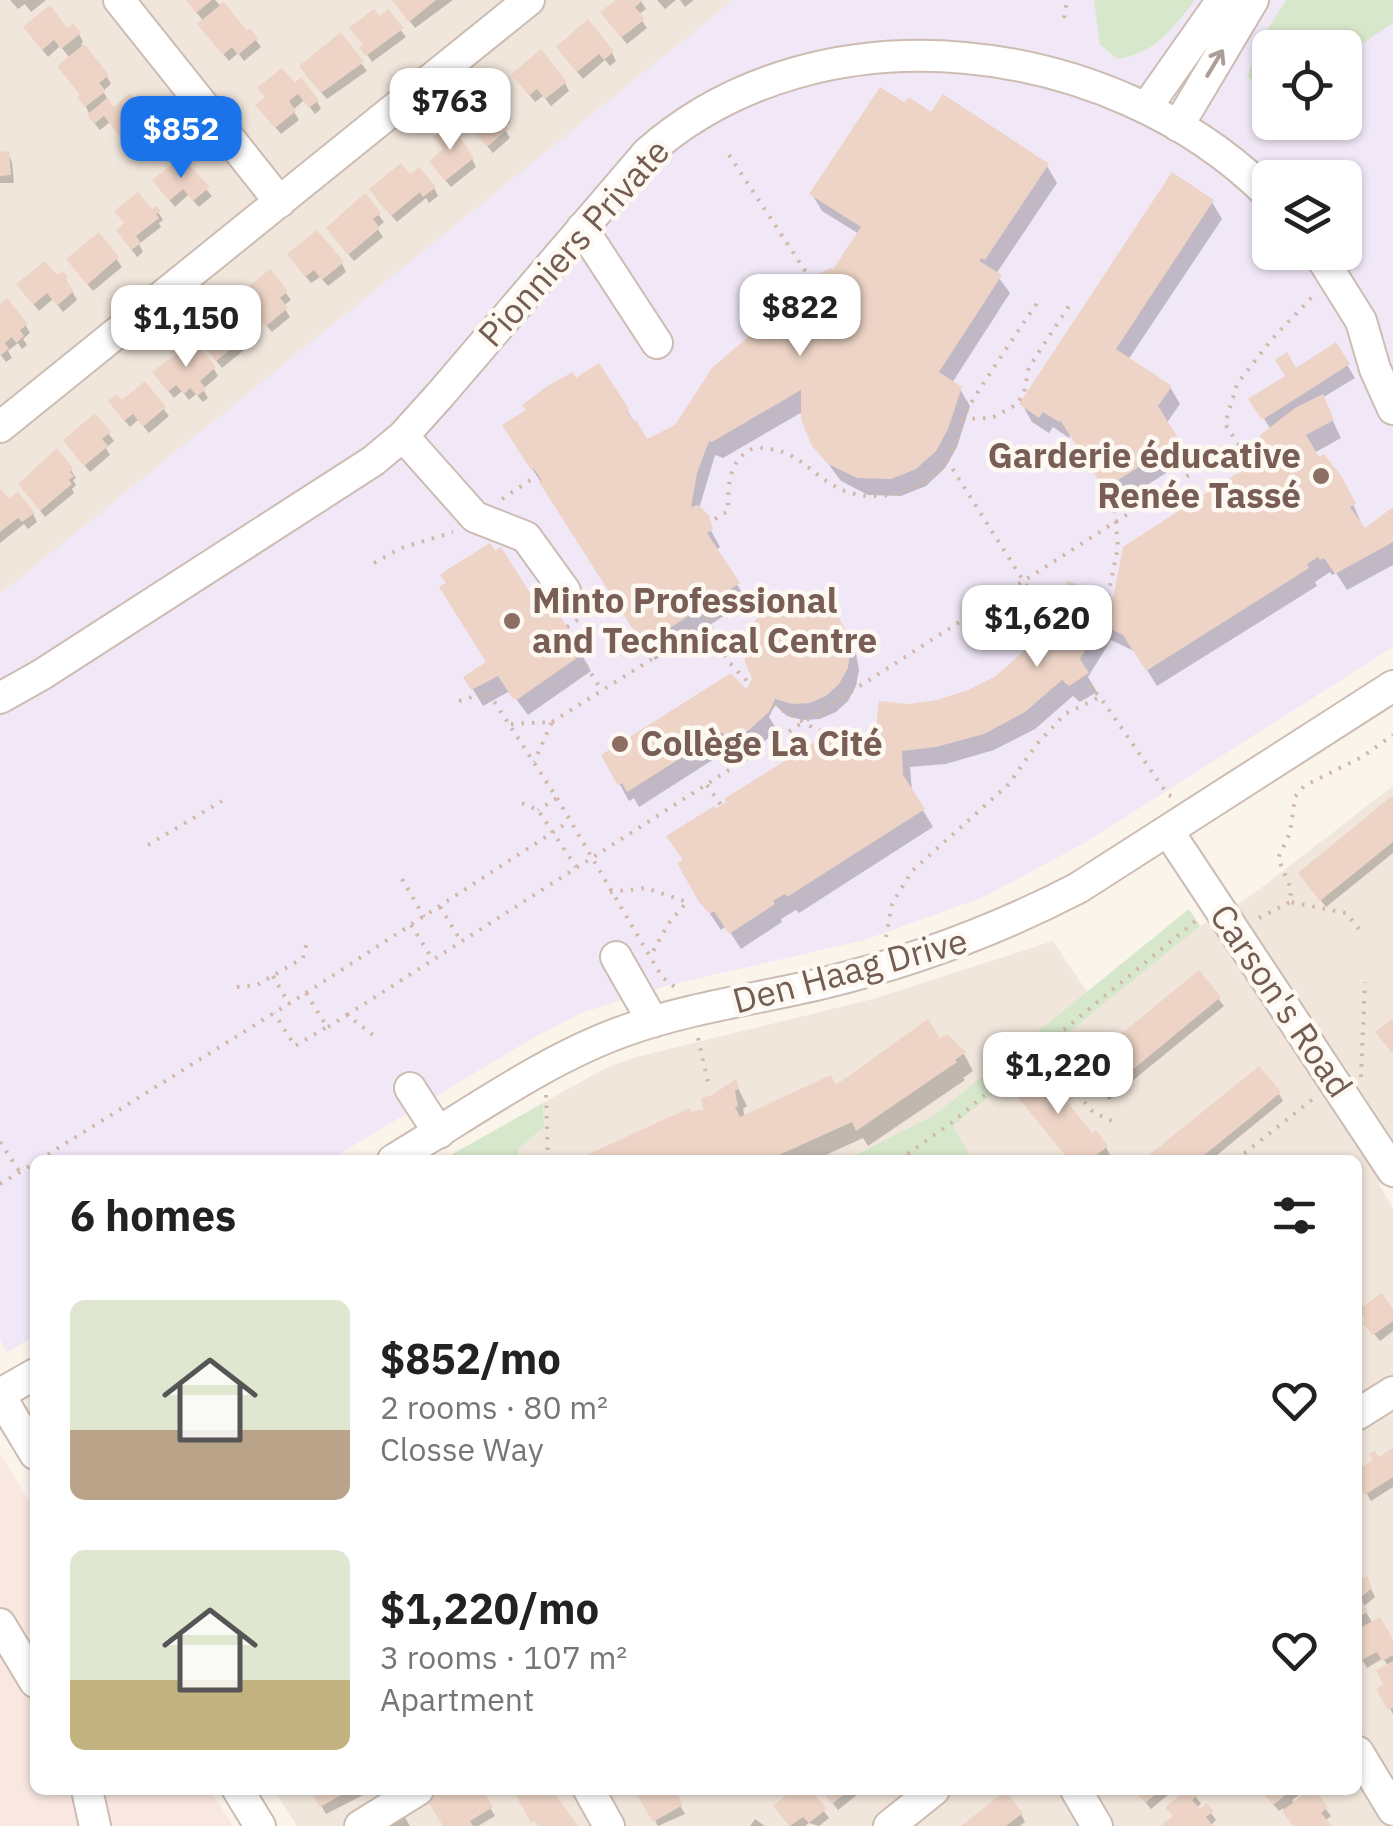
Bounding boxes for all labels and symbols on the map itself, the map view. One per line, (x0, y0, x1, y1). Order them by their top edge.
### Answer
one-way arrow (1205, 49, 1226, 78)
pin: $763 (391, 68, 509, 153)
pin: $852 (122, 96, 240, 181)
street label: Pionniers Private (468, 129, 679, 356)
pin: $822 (741, 274, 859, 359)
pin: $1,150 (105, 285, 267, 370)
place label: Garderie éducative Renée Tassé (988, 432, 1301, 518)
marker: Garderie éducative Renée Tassé (1310, 465, 1332, 487)
place label: Minto Professional and Technical Centre (532, 577, 877, 663)
pin: $1,620 (956, 585, 1118, 670)
marker: Minto Professional and Technical Centre (501, 610, 523, 632)
place label: Collège La Cité (640, 720, 883, 766)
marker: Collège La Cité (609, 733, 631, 755)
street label: Carson's Road (1200, 895, 1363, 1106)
street label: Den Haag Drive (727, 917, 972, 1023)
pin: $1,220 (977, 1032, 1139, 1117)

